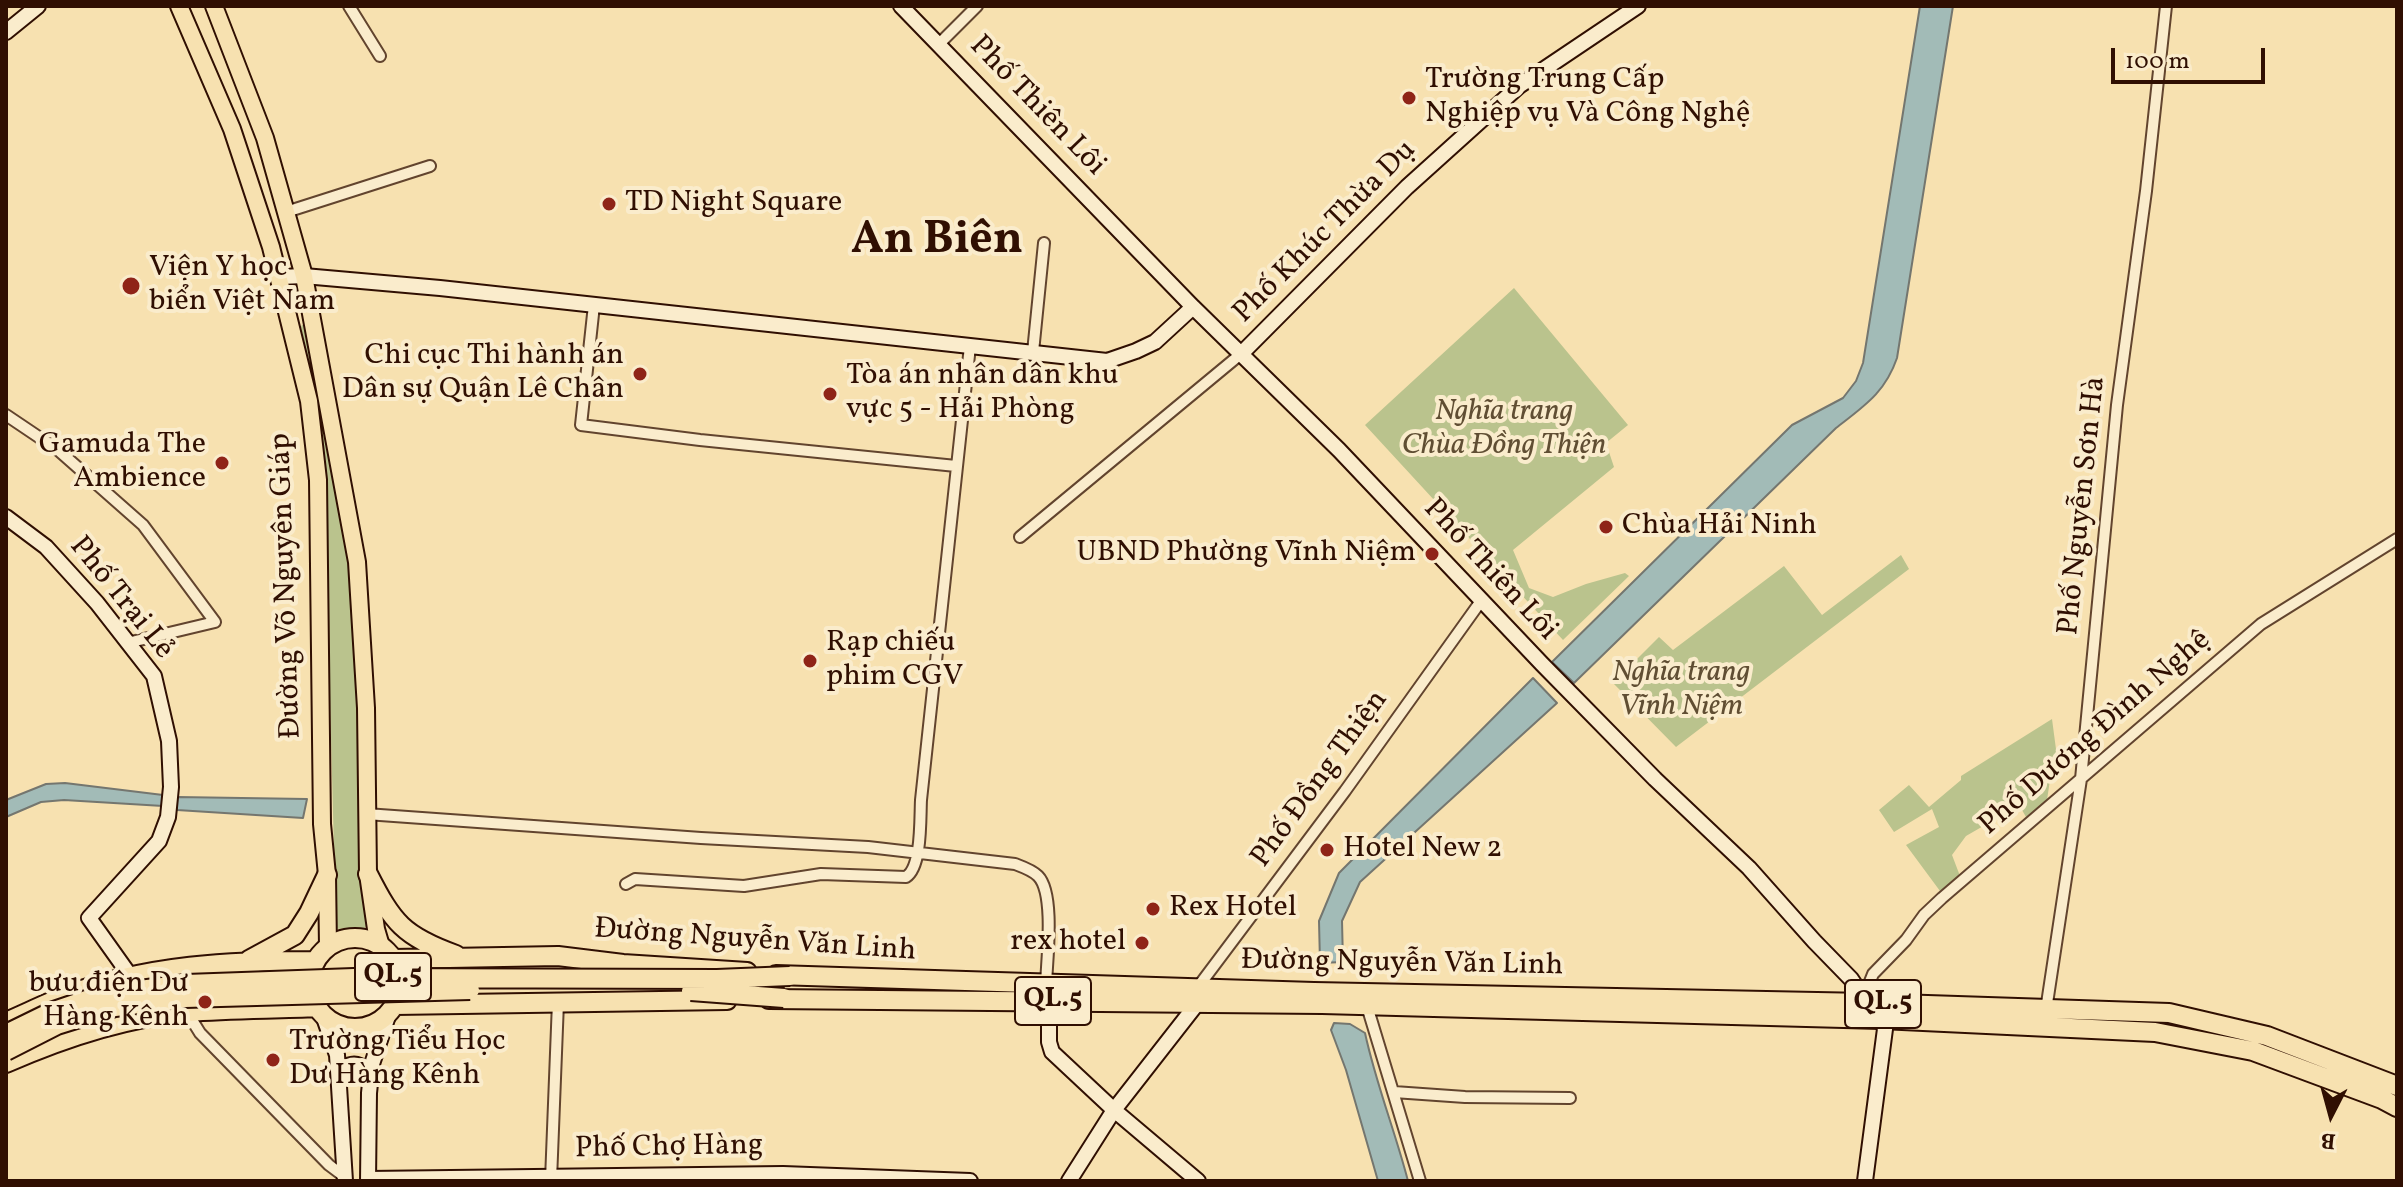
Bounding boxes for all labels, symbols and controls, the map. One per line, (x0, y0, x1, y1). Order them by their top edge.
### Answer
street label: Phố Thiên Lôi (960, 29, 1112, 185)
scale bar (2115, 32, 2269, 82)
text: 100 m (2125, 45, 2190, 79)
place label: Trường Trung Cấp Nghiệp vụ Và Công Nghệ (1425, 63, 1750, 134)
marker: Trường Trung Cấp Nghiệp vụ Và Công Nghệ (1400, 89, 1418, 107)
street label: Phố Khúc Thừa Dụ (1227, 134, 1425, 332)
place label: TD Night Square (625, 186, 842, 222)
marker: TD Night Square (600, 195, 618, 213)
district label: An Biên (851, 216, 1023, 272)
place label: Viện Y học biển Việt Nam (149, 251, 335, 322)
marker: Viện Y học biển Việt Nam (120, 275, 142, 297)
place label: Chi cục Thi hành án Dân sự Quận Lê Chân (342, 339, 624, 410)
place label: Tòa án nhân dân khu vực 5 - Hải Phòng (846, 359, 1119, 430)
marker: Chi cục Thi hành án Dân sự Quận Lê Chân (631, 365, 649, 383)
street label: Phố Nguyễn Sơn Hà (2053, 375, 2115, 637)
marker: Tòa án nhân dân khu vực 5 - Hải Phòng (821, 385, 839, 403)
park label: Nghĩa trang Chùa Đồng Thiện (1402, 395, 1606, 466)
place label: Gamuda The Ambience (39, 428, 206, 498)
street label: Đường Võ Nguyên Giáp (265, 432, 311, 740)
marker: Gamuda The Ambience (213, 454, 231, 472)
street label: Phố Thiên Lôi (1414, 493, 1564, 649)
place label: Chùa Hải Ninh (1622, 509, 1817, 545)
marker: Chùa Hải Ninh (1597, 518, 1615, 536)
street label: Phố Trại Lẻ (60, 530, 180, 668)
place label: UBND Phường Vĩnh Niệm (1077, 536, 1416, 572)
marker: UBND Phường Vĩnh Niệm (1423, 545, 1441, 563)
street label: Phố Dương Đình Nghệ (1973, 624, 2219, 844)
place label: Rạp chiếu phim CGV (826, 626, 963, 696)
marker: Rạp chiếu phim CGV (801, 652, 819, 670)
park label: Nghĩa trang Vĩnh Niệm (1612, 656, 1750, 726)
street label: Phố Đồng Thiện (1245, 684, 1397, 876)
place label: Hotel New 2 (1343, 832, 1502, 868)
marker: Hotel New 2 (1318, 841, 1336, 859)
place label: Rex Hotel (1169, 891, 1297, 927)
marker: Rex Hotel (1144, 900, 1162, 918)
street label: Đường Nguyễn Văn Linh (593, 913, 917, 971)
place label: rex hotel (1010, 925, 1126, 961)
marker: rex hotel (1133, 934, 1151, 952)
street label: Đường Nguyễn Văn Linh (1240, 944, 1564, 986)
road number: QL.5 (355, 953, 431, 1001)
place label: bưu điện Dư Hàng Kênh (29, 967, 189, 1038)
road number: QL.5 (1015, 977, 1091, 1025)
road number: QL.5 (1845, 980, 1921, 1028)
marker: bưu điện Dư Hàng Kênh (196, 993, 214, 1011)
place label: Trường Tiểu Học Dư Hàng Kênh (289, 1025, 506, 1096)
marker: Trường Tiểu Học Dư Hàng Kênh (264, 1051, 282, 1069)
north arrow (2291, 1075, 2371, 1155)
text: B (2319, 1123, 2337, 1156)
street label: Phố Chợ Hàng (575, 1129, 763, 1169)

